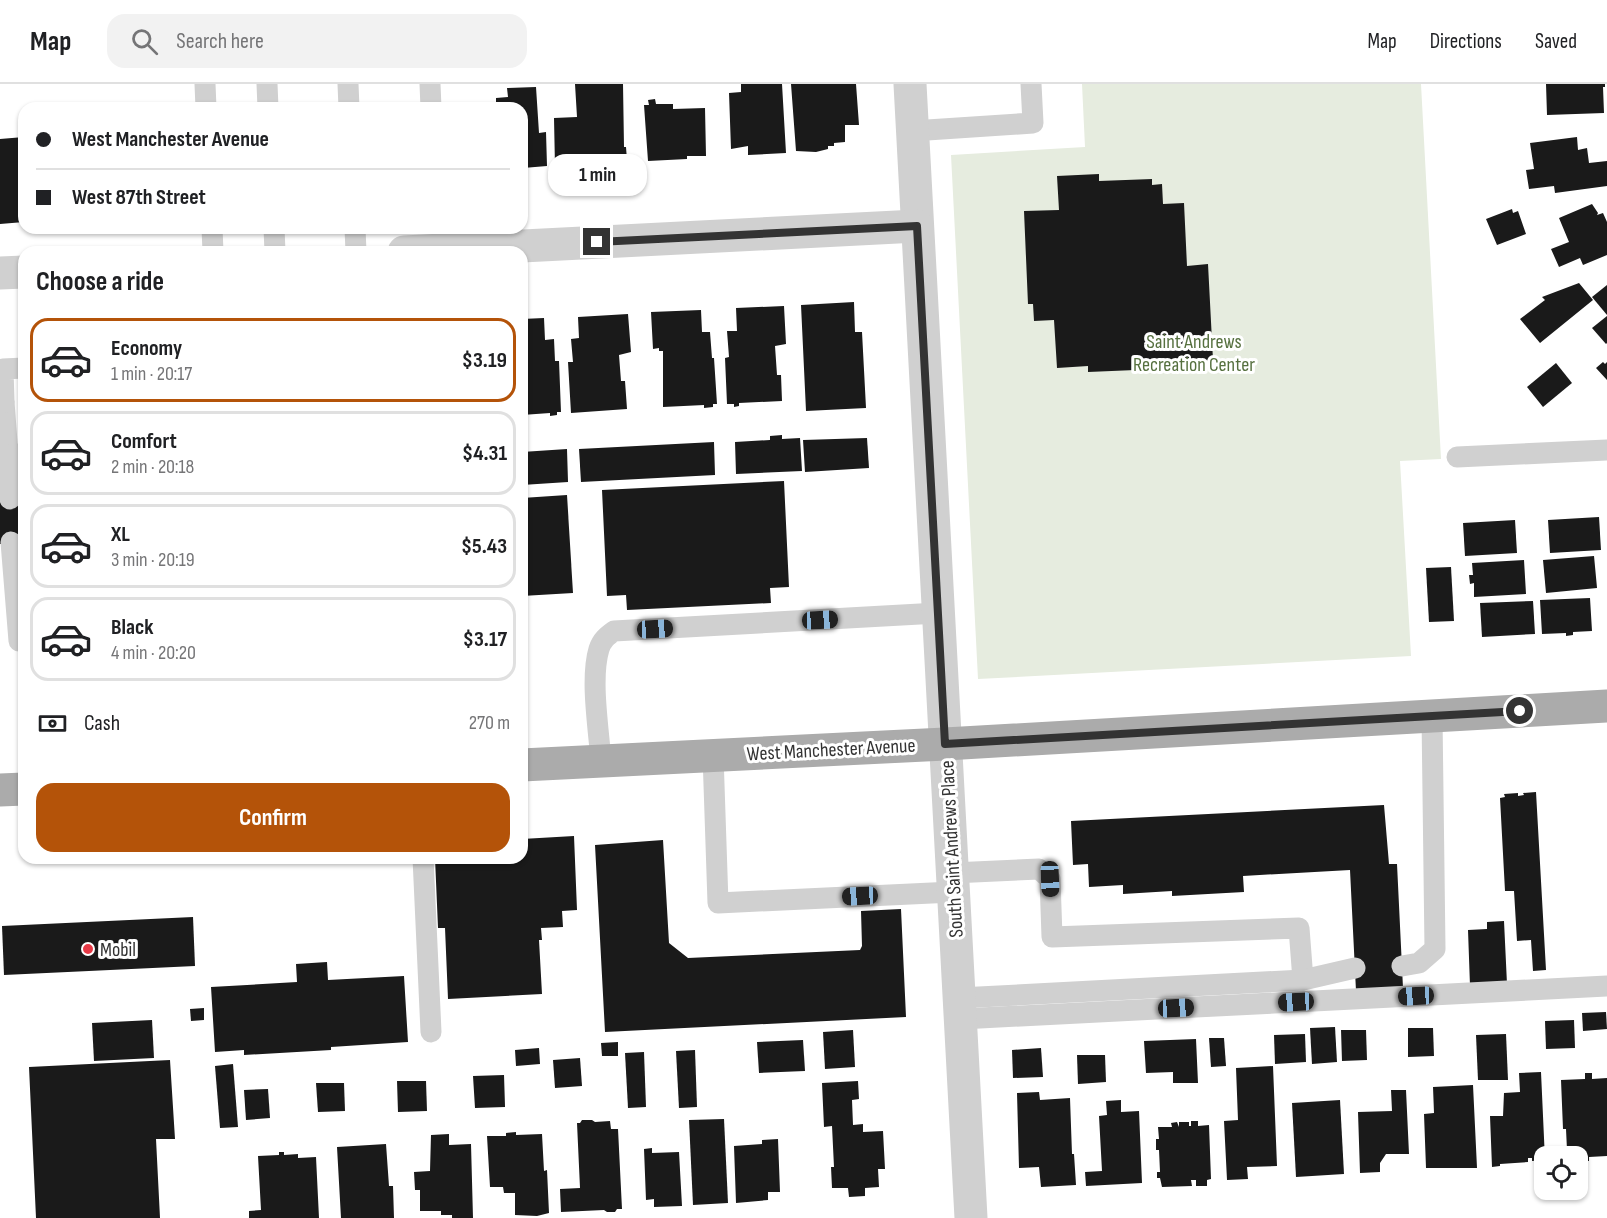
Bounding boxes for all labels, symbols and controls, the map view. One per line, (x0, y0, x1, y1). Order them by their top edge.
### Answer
search box (107, 14, 527, 68)
text: Map (30, 25, 71, 58)
icon: search (128, 25, 161, 58)
text: Search here (176, 28, 264, 55)
text: Map (1367, 29, 1397, 54)
text: Directions (1430, 29, 1502, 54)
text: Saved (1535, 29, 1577, 54)
text: West Manchester Avenue (72, 126, 269, 153)
callout: 1 min (548, 155, 646, 197)
text: 1 min (579, 163, 616, 187)
text: West 87th Street (72, 184, 206, 211)
route end (583, 228, 610, 255)
text: Choose a ride (36, 266, 164, 298)
park label: Saint Andrews Recreation Center (1133, 330, 1255, 377)
icon: car (39, 333, 93, 387)
text: Economy (111, 335, 182, 362)
text: $3.19 (462, 347, 507, 374)
text: 1 min · 20:17 (111, 362, 192, 386)
icon: car (39, 426, 93, 480)
text: Comfort (111, 428, 177, 455)
text: $4.31 (462, 440, 507, 467)
text: 2 min · 20:18 (111, 455, 194, 479)
icon: car (39, 519, 93, 573)
text: XL (111, 521, 130, 548)
text: $5.43 (461, 533, 507, 560)
text: 3 min · 20:19 (111, 548, 195, 572)
car (802, 610, 838, 630)
icon: car (39, 612, 93, 666)
text: Black (111, 614, 153, 641)
car (637, 619, 673, 639)
text: $3.17 (463, 626, 507, 653)
text: 4 min · 20:20 (111, 641, 196, 665)
route start (1506, 697, 1533, 724)
icon: cash (36, 707, 69, 740)
text: Cash (84, 710, 120, 737)
text: 270 m (469, 711, 510, 735)
street label: West Manchester Avenue (746, 734, 916, 766)
street label: South Saint Andrews Place (935, 760, 969, 938)
button: Confirm (36, 783, 510, 852)
car (1040, 861, 1060, 897)
car (842, 886, 878, 906)
place label: Mobil (100, 938, 136, 962)
marker: Mobil (81, 942, 95, 956)
car (1398, 986, 1434, 1006)
car (1278, 992, 1314, 1012)
car (1158, 998, 1194, 1018)
map controls (1534, 1146, 1588, 1200)
button: locate (1534, 1146, 1588, 1200)

